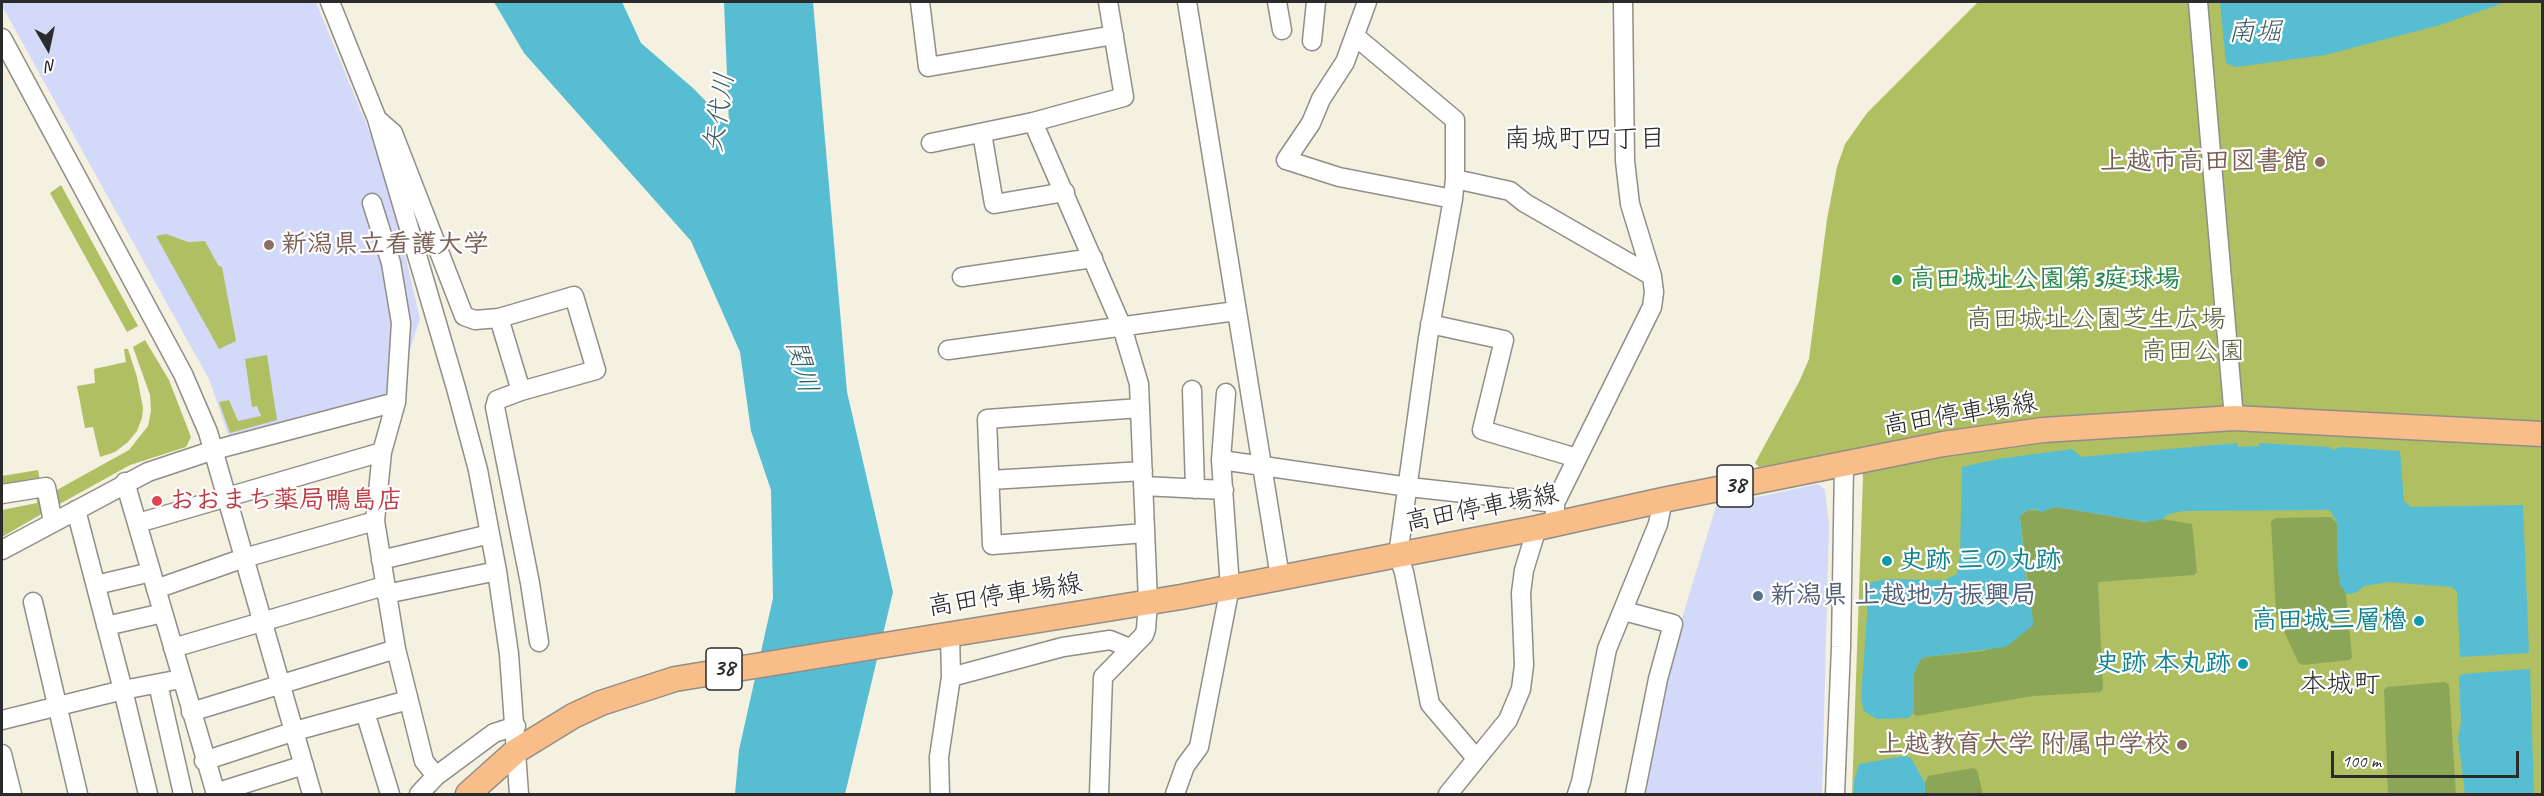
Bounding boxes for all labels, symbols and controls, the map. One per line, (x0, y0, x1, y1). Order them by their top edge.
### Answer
water label: 南堀 (2228, 17, 2282, 49)
north arrow (18, 18, 78, 78)
text: N (44, 55, 57, 76)
water label: 矢代川 (698, 70, 742, 156)
district label: 南城町四丁目 (1504, 124, 1666, 156)
place label: 上越市高田図書館 (2100, 146, 2308, 178)
marker: 上越市高田図書館 (2313, 155, 2327, 169)
place label: 新潟県立看護大学 (281, 229, 489, 261)
marker: 新潟県立看護大学 (262, 238, 276, 252)
place label: 高田城址公園第3庭球場 (1909, 264, 2181, 296)
marker: 高田城址公園第3庭球場 (1890, 273, 1904, 287)
park label: 高田城址公園芝生広場 (1966, 304, 2226, 336)
park label: 高田公園 (2141, 336, 2245, 368)
water label: 関川 (778, 337, 824, 397)
street label: 高田停車場線 (1881, 387, 2039, 443)
road number: 38 (1717, 465, 1753, 507)
street label: 高田停車場線 (1402, 479, 1562, 539)
place label: おおまち薬局鴨島店 (169, 485, 403, 517)
marker: おおまち薬局鴨島店 (150, 494, 164, 508)
place label: 史跡 三の丸跡 (1899, 545, 2061, 577)
marker: 史跡 三の丸跡 (1880, 554, 1894, 568)
street label: 高田停車場線 (926, 568, 1084, 624)
place label: 新潟県 上越地方振興局 (1770, 580, 2036, 612)
marker: 新潟県 上越地方振興局 (1751, 589, 1765, 603)
place label: 高田城三層櫓 (2251, 605, 2407, 637)
marker: 高田城三層櫓 (2412, 614, 2426, 628)
road number: 38 (706, 648, 742, 690)
place label: 史跡 本丸跡 (2095, 648, 2231, 680)
marker: 史跡 本丸跡 (2236, 657, 2250, 671)
district label: 本城町 (2300, 669, 2380, 701)
place label: 上越教育大学 附属中学校 (1878, 729, 2170, 761)
marker: 上越教育大学 附属中学校 (2175, 738, 2189, 752)
scale bar (2334, 739, 2522, 777)
text: 100 m (2342, 750, 2381, 772)

